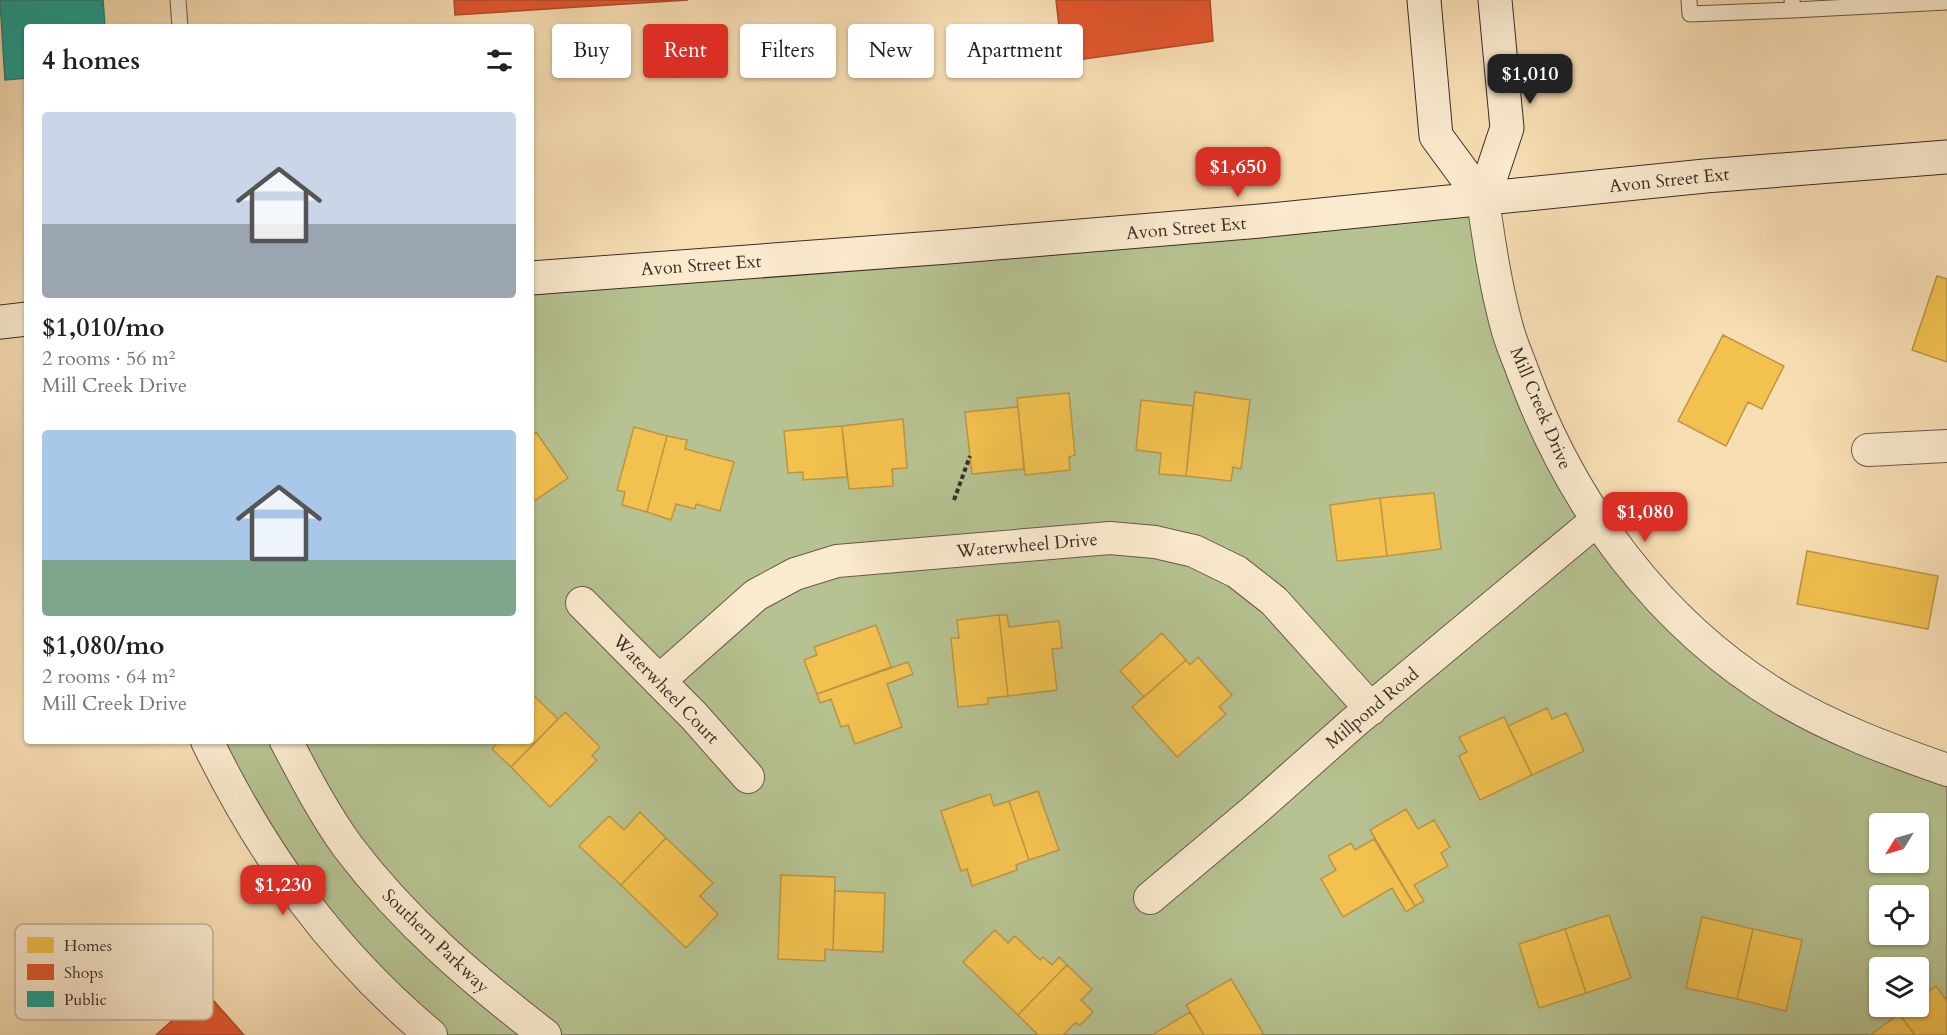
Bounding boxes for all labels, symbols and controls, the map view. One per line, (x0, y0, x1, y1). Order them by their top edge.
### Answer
chip: Buy (552, 24, 631, 78)
chip: Rent (643, 24, 728, 78)
chip: Filters (740, 24, 836, 78)
chip: New (848, 24, 934, 78)
chip: Apartment (946, 24, 1083, 78)
text: 4 homes (42, 43, 140, 78)
icon: filters (483, 44, 516, 77)
pin: $1,010 (1481, 54, 1579, 105)
text: $1,010 (1501, 60, 1559, 87)
pin: $1,650 (1189, 147, 1287, 198)
icon: home (225, 151, 333, 259)
text: $1,650 (1209, 153, 1267, 180)
street label: Avon Street Ext (1608, 162, 1731, 199)
street label: Avon Street Ext (1125, 211, 1248, 246)
street label: Avon Street Ext (640, 249, 762, 282)
text: $1,010/mo (42, 310, 165, 345)
street label: Mill Creek Drive (1504, 343, 1578, 473)
text: 2 rooms · 56 m² (42, 345, 175, 372)
text: Mill Creek Drive (42, 372, 187, 399)
icon: home (225, 469, 333, 577)
pin: $1,080 (1596, 492, 1694, 543)
text: $1,080 (1616, 498, 1674, 525)
street label: Waterwheel Drive (954, 527, 1099, 564)
text: $1,080/mo (42, 628, 165, 663)
street label: Waterwheel Court (606, 628, 725, 750)
street label: Millpond Road (1320, 662, 1425, 755)
text: 2 rooms · 64 m² (42, 663, 175, 690)
text: Mill Creek Drive (42, 690, 187, 717)
north arrow (1869, 813, 1929, 873)
map controls (1869, 813, 1929, 1017)
pin: $1,230 (234, 865, 332, 916)
text: $1,230 (254, 871, 312, 898)
street label: Southern Parkway (376, 884, 495, 999)
button: locate (1869, 885, 1929, 945)
legend (15, 924, 213, 1020)
text: Homes (64, 935, 112, 957)
button: layers (1869, 957, 1929, 1017)
text: Shops (64, 962, 103, 984)
text: Public (64, 989, 107, 1011)

